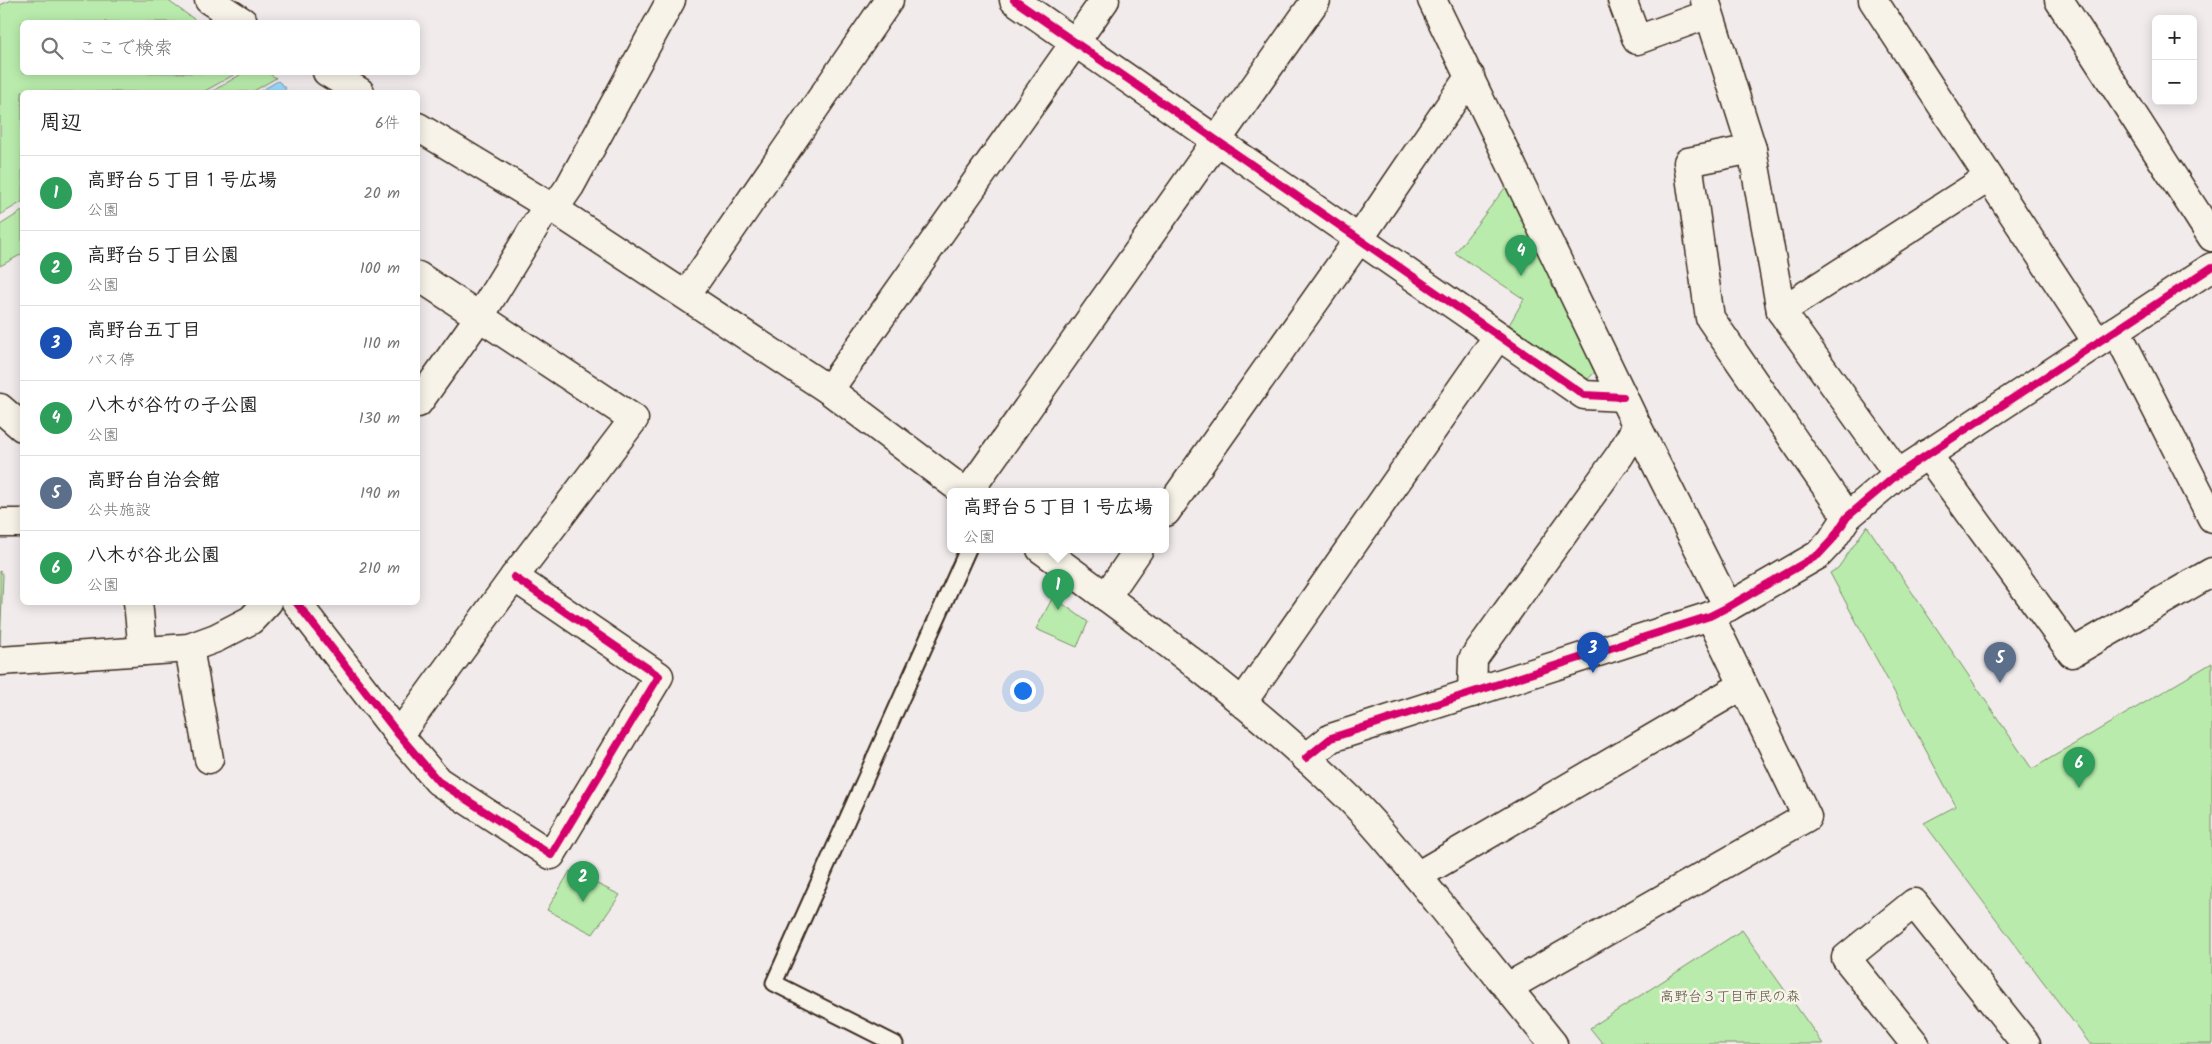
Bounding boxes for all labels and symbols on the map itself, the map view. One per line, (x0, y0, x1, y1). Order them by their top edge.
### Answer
pin: 4 (1505, 235, 1537, 276)
pin: 1 (1042, 569, 1074, 610)
pin: 3 (1577, 632, 1609, 673)
pin: 5 (1984, 642, 2016, 683)
your location (1010, 678, 1036, 704)
pin: 6 (2063, 747, 2095, 788)
pin: 2 (567, 861, 599, 902)
park label: 高野台３丁目市民の森 (1660, 986, 1800, 1008)

